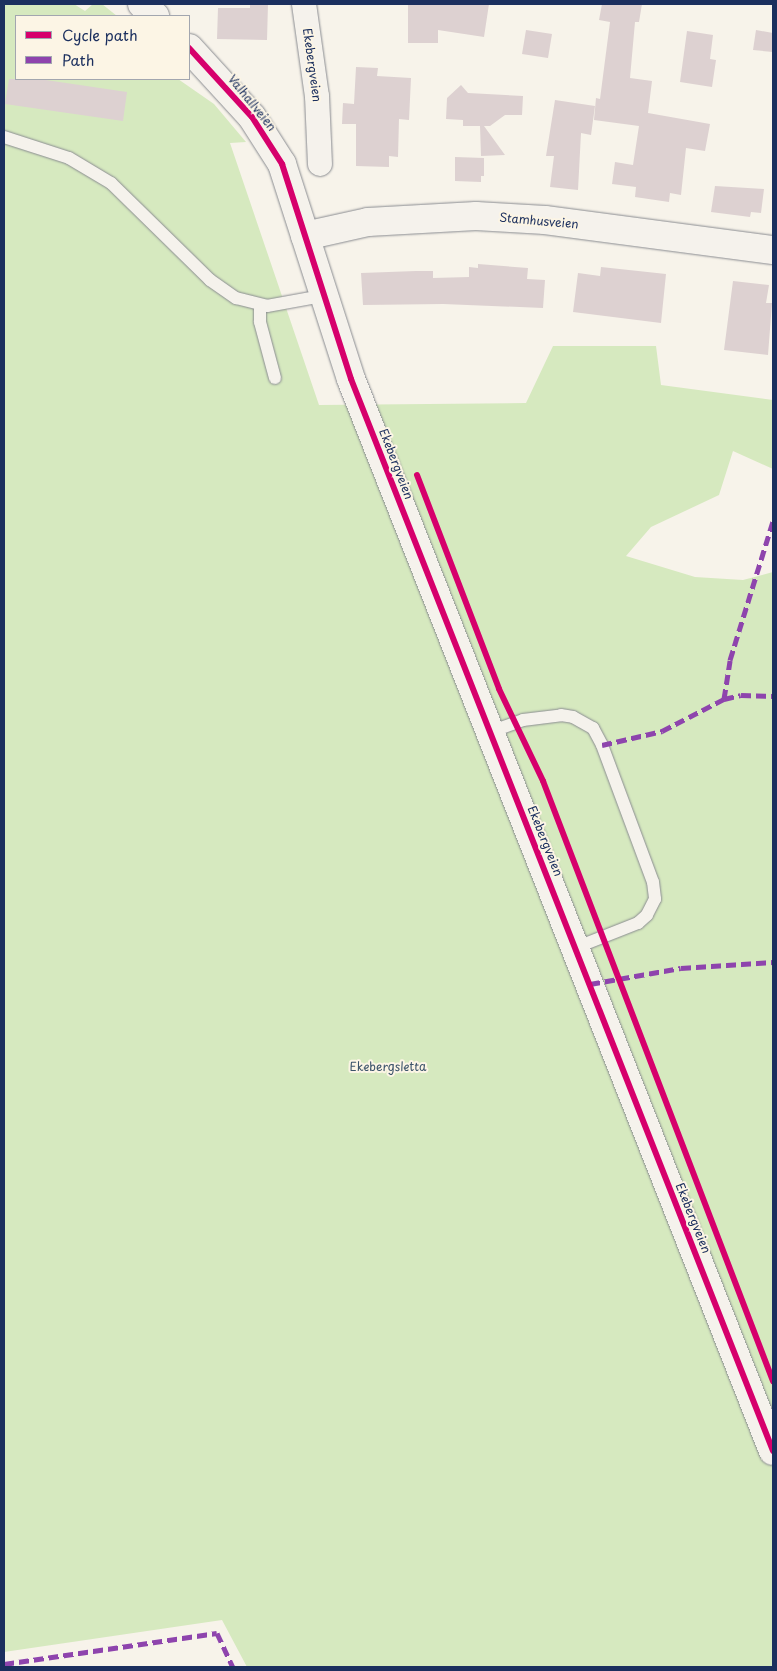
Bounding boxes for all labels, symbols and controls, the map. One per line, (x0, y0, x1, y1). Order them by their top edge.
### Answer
legend (15, 15, 190, 80)
text: Cycle path (62, 23, 138, 46)
street label: Ekebergveien (300, 27, 324, 103)
text: Path (62, 48, 94, 71)
street label: Valhallveien (225, 72, 279, 134)
street label: Stamhusveien (499, 210, 579, 232)
street label: Ekebergveien (376, 427, 416, 501)
street label: Ekebergveien (524, 804, 566, 878)
park label: Ekebergsletta (350, 1060, 426, 1074)
street label: Ekebergveien (672, 1181, 714, 1255)

